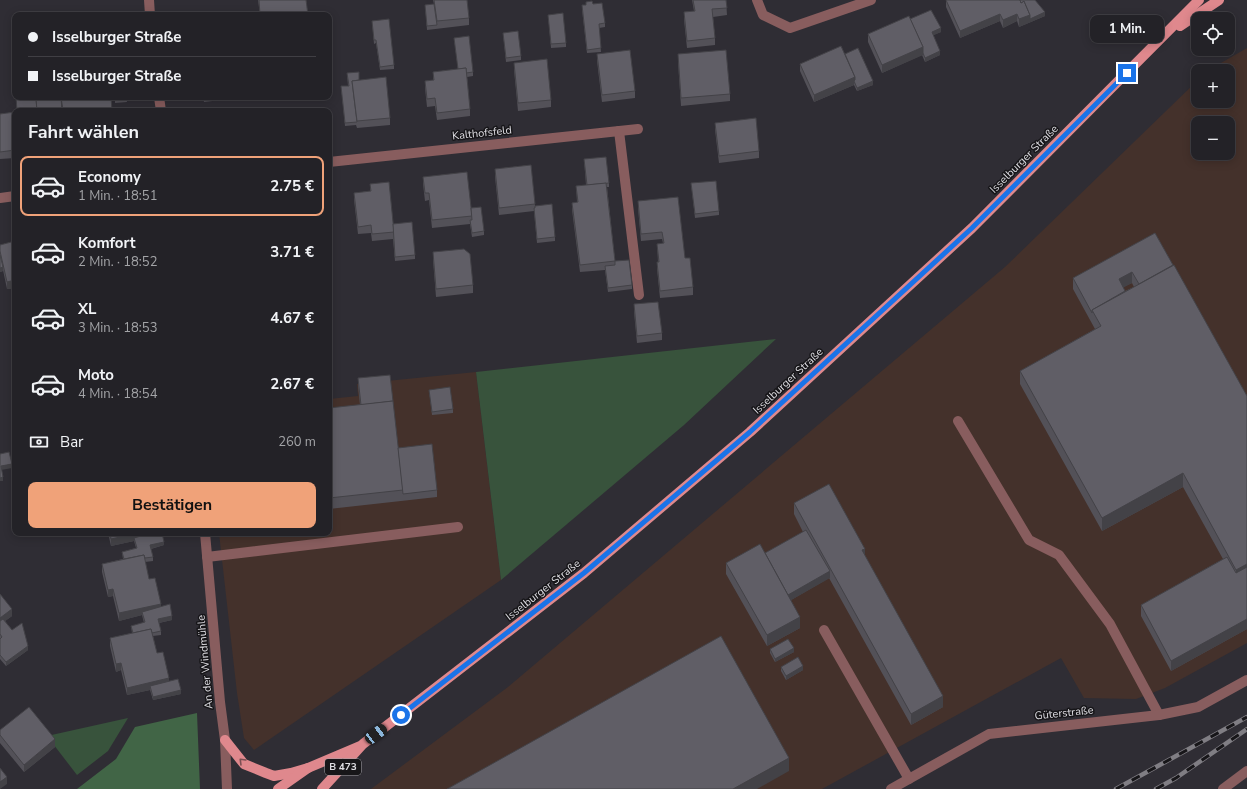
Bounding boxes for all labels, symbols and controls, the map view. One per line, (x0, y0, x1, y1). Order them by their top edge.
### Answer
map controls (1191, 12, 1235, 160)
button: locate (1191, 12, 1235, 56)
callout: 1 Min. (1090, 15, 1164, 43)
text: 1 Min. (1109, 20, 1145, 38)
text: Isselburger Straße (52, 27, 181, 47)
route end (1118, 64, 1136, 82)
button: + (1191, 64, 1235, 108)
text: Isselburger Straße (52, 66, 181, 86)
button: − (1191, 116, 1235, 160)
text: Fahrt wählen (28, 120, 139, 144)
street label: Isselburger Straße (987, 121, 1062, 196)
street label: Kalthofsfeld (451, 122, 513, 144)
text: Economy (78, 167, 141, 187)
icon: car (30, 168, 66, 204)
text: 2.75 € (270, 176, 314, 196)
text: 1 Min. · 18:51 (78, 187, 157, 205)
text: Komfort (78, 233, 136, 253)
icon: car (30, 234, 66, 270)
text: 3.71 € (270, 242, 314, 262)
text: 2 Min. · 18:52 (78, 253, 157, 271)
text: XL (78, 299, 97, 319)
icon: car (30, 300, 66, 336)
text: 4.67 € (270, 308, 314, 328)
text: 3 Min. · 18:53 (78, 319, 157, 337)
street label: Isselburger Straße (750, 344, 826, 418)
text: Moto (78, 365, 114, 385)
icon: car (30, 366, 66, 402)
text: 2.67 € (270, 374, 314, 394)
text: 4 Min. · 18:54 (78, 385, 157, 403)
icon: cash (28, 431, 50, 453)
text: Bar (60, 432, 83, 452)
text: 260 m (278, 433, 316, 451)
button: Bestätigen (28, 482, 316, 528)
street label: Isselburger Straße (503, 556, 584, 624)
street label: An der Windmühle (193, 614, 217, 710)
street label: Güterstraße (1034, 702, 1094, 724)
route start (392, 706, 410, 724)
car (363, 722, 389, 746)
one-way arrow (239, 758, 247, 766)
road number: B 473 (325, 759, 361, 775)

